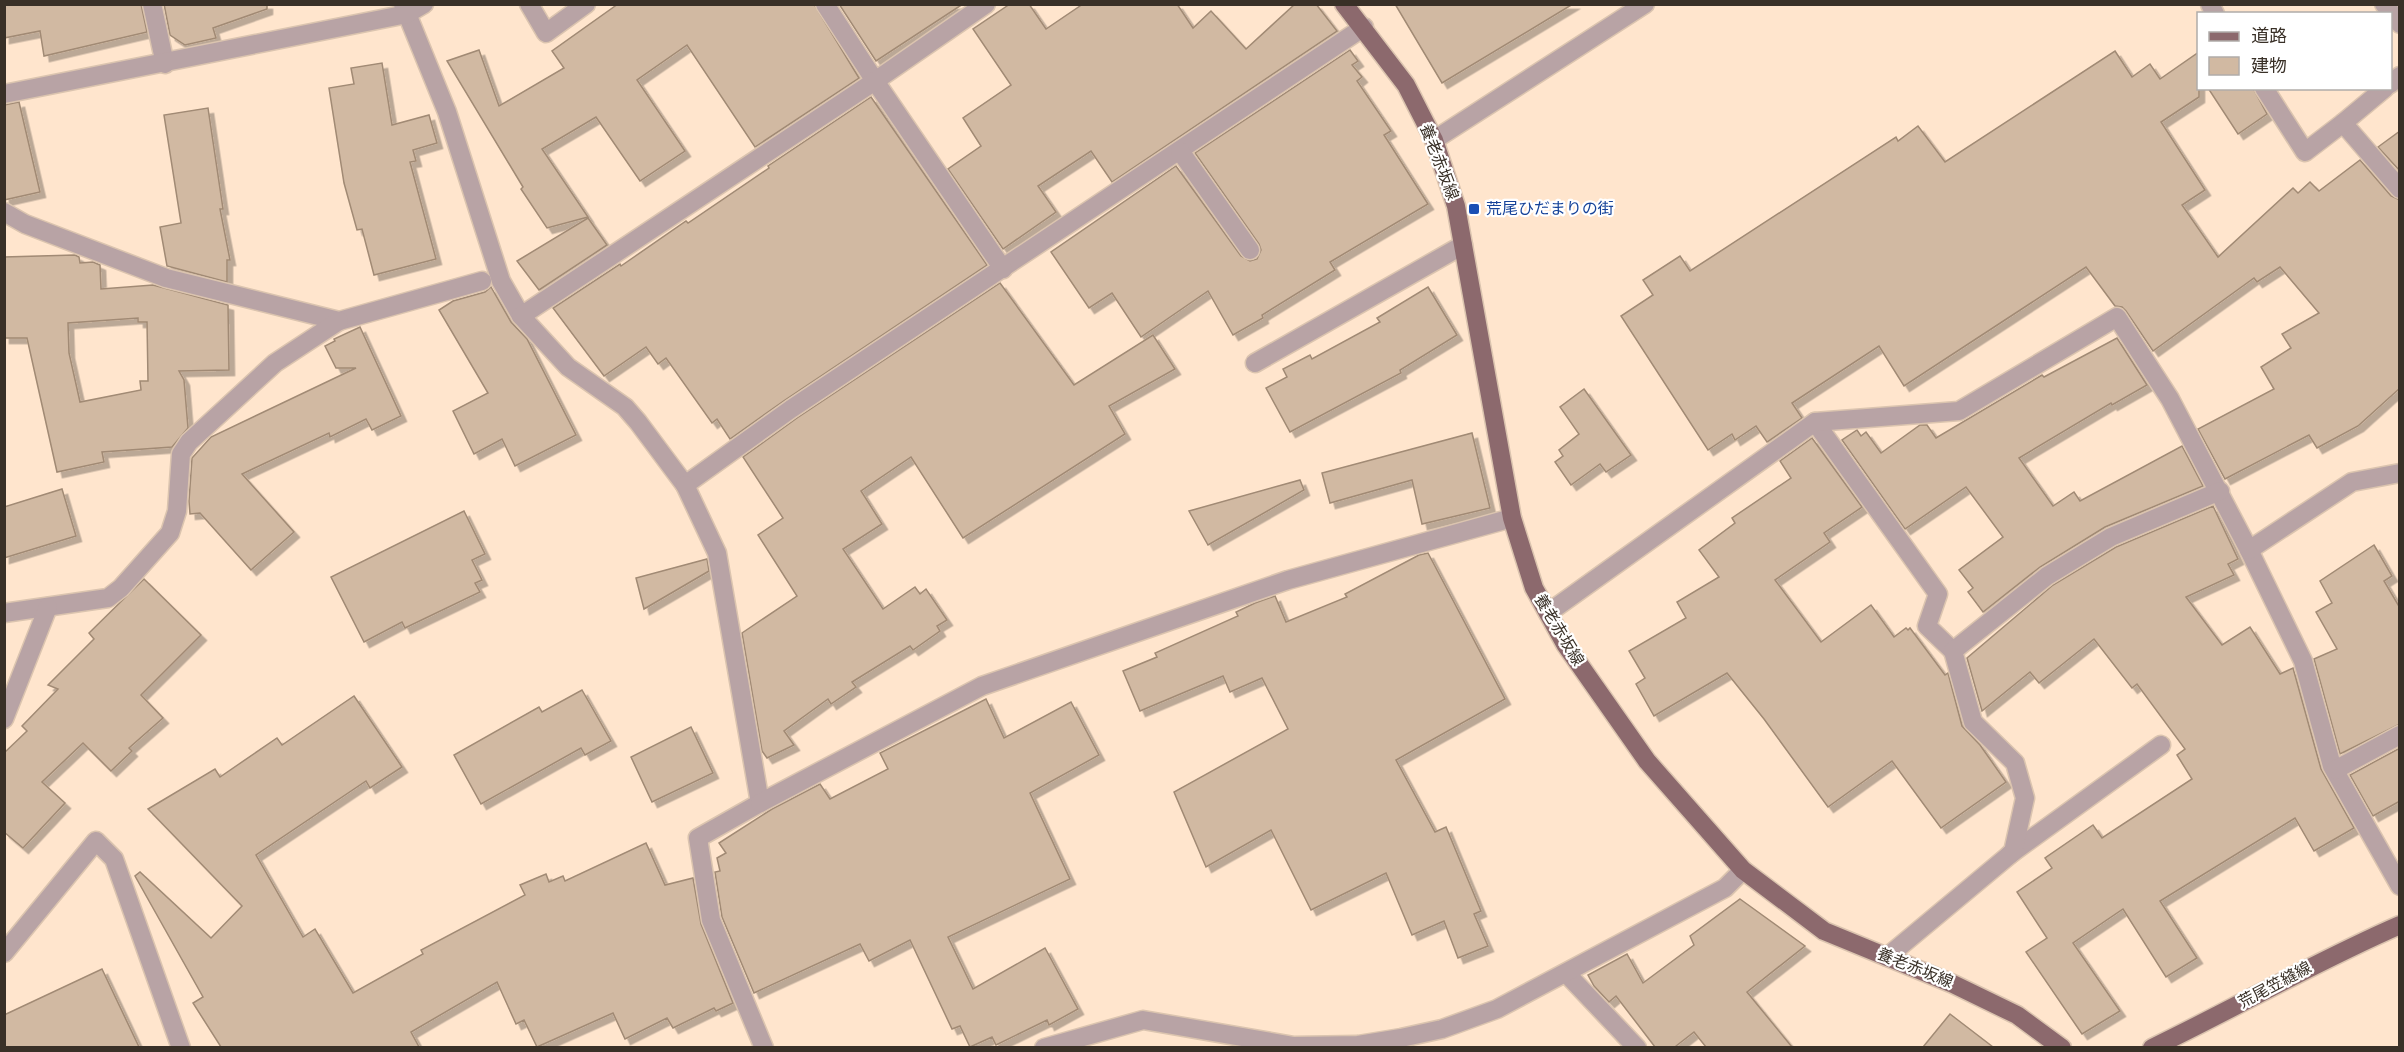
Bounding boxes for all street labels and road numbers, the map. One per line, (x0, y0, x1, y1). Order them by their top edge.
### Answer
street label: 養老赤坂線 (1414, 121, 1464, 203)
street label: 養老赤坂線 (1529, 590, 1589, 670)
street label: 養老赤坂線 (1874, 943, 1956, 993)
street label: 荒尾笠縫線 (2235, 957, 2315, 1013)

